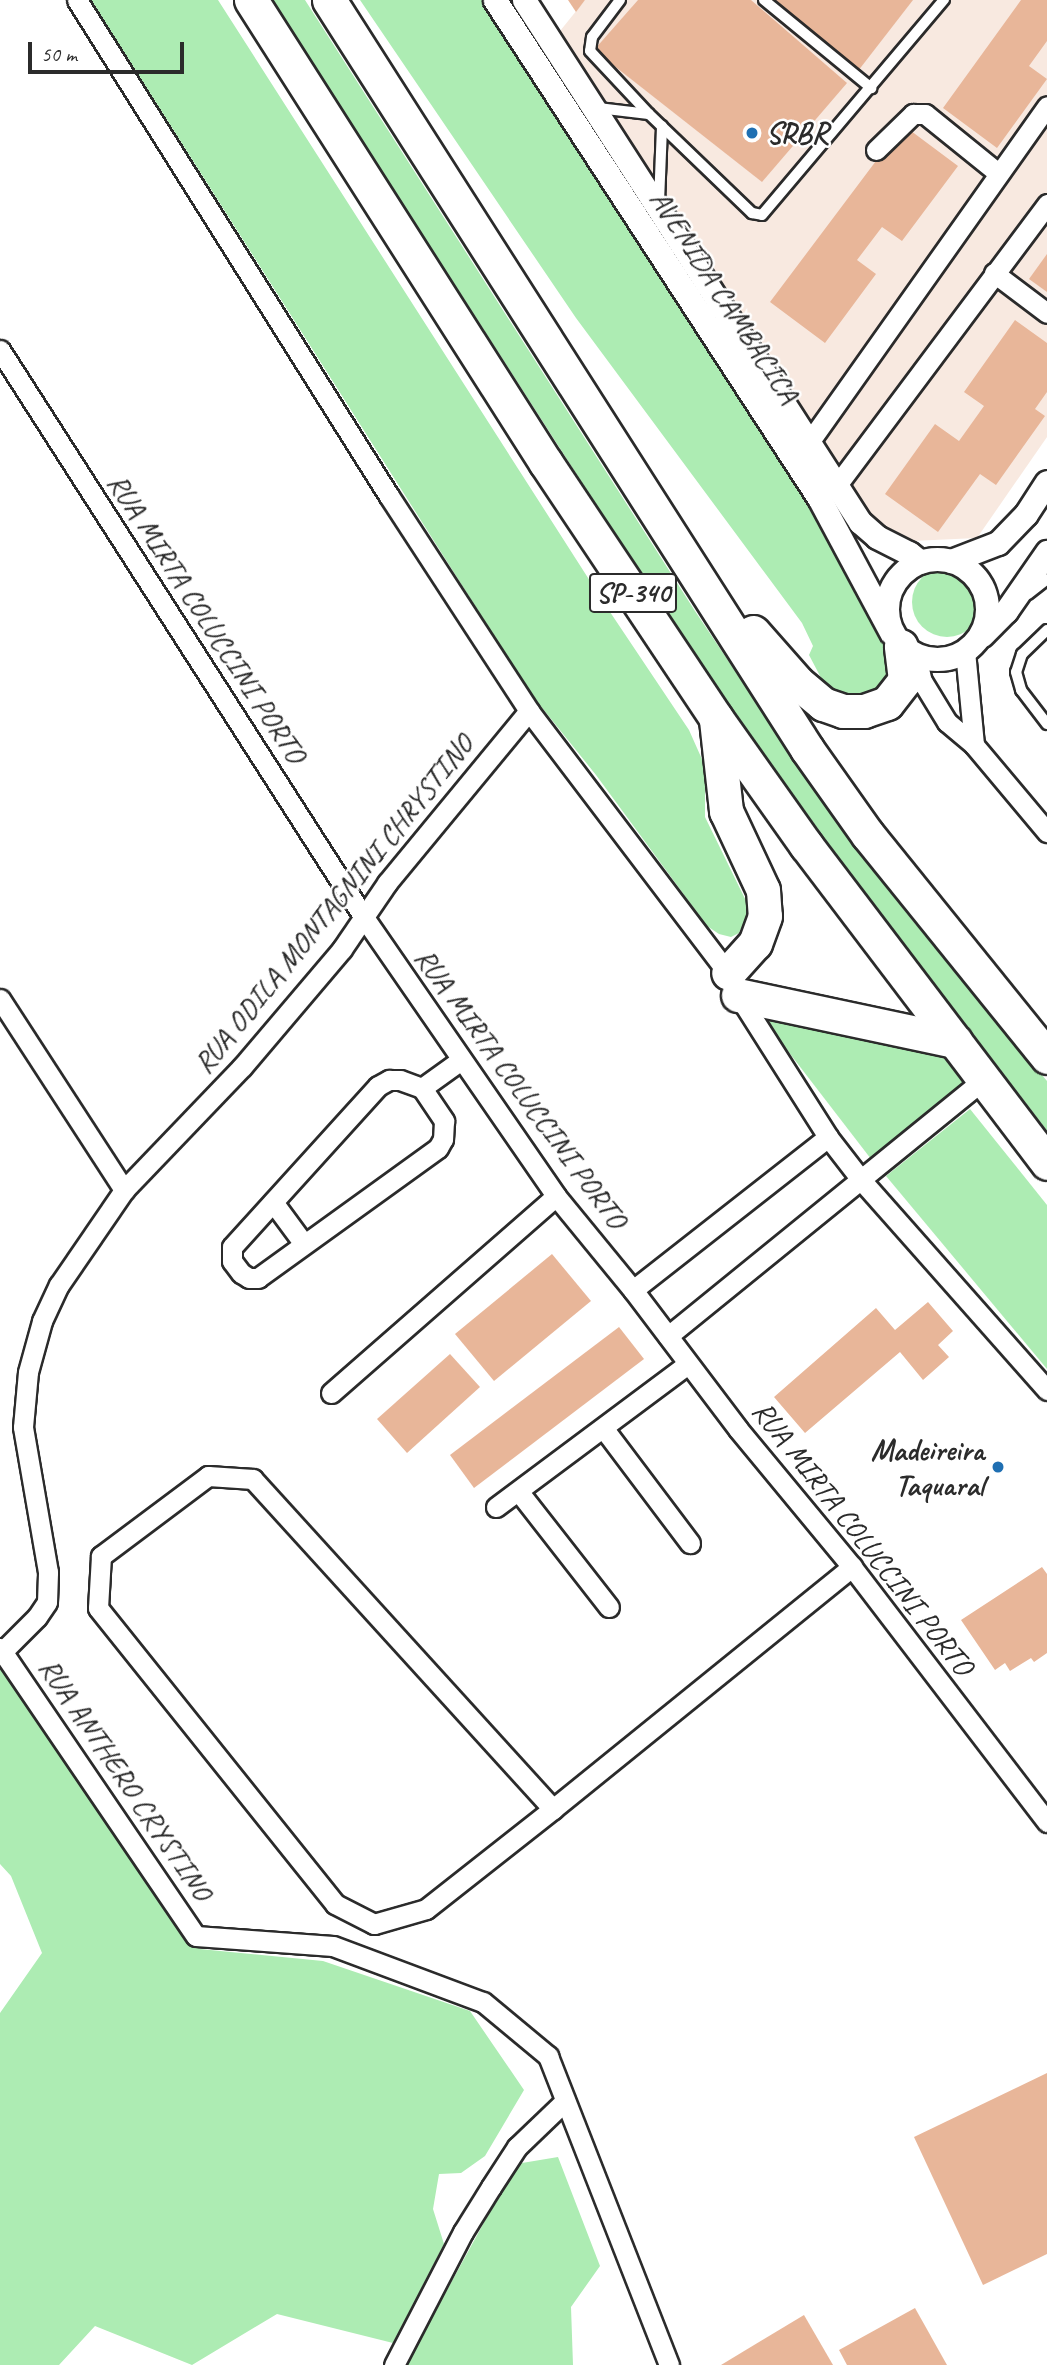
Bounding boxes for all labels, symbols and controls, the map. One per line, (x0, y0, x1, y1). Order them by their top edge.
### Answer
scale bar (32, 28, 187, 72)
text: 50 m (41, 41, 77, 67)
place label: SRBR (766, 115, 828, 151)
marker: SRBR (744, 125, 760, 141)
street label: AVENIDA CAMBACICA (642, 182, 808, 410)
street label: RUA MIRTA COLUCCINI PORTO (99, 466, 315, 770)
road number: SP-340 (588, 568, 678, 618)
street label: RUA ODILA MONTAGNINI CHRYSTINO (186, 728, 480, 1080)
street label: RUA MIRTA COLUCCINI PORTO (407, 940, 635, 1236)
street label: RUA MIRTA COLUCCINI PORTO (744, 1393, 982, 1683)
place label: Madeireira Taquaral (871, 1432, 984, 1502)
marker: Madeireira Taquaral (990, 1459, 1006, 1475)
street label: RUA ANTHERO CRYSTINO (31, 1651, 221, 1907)

